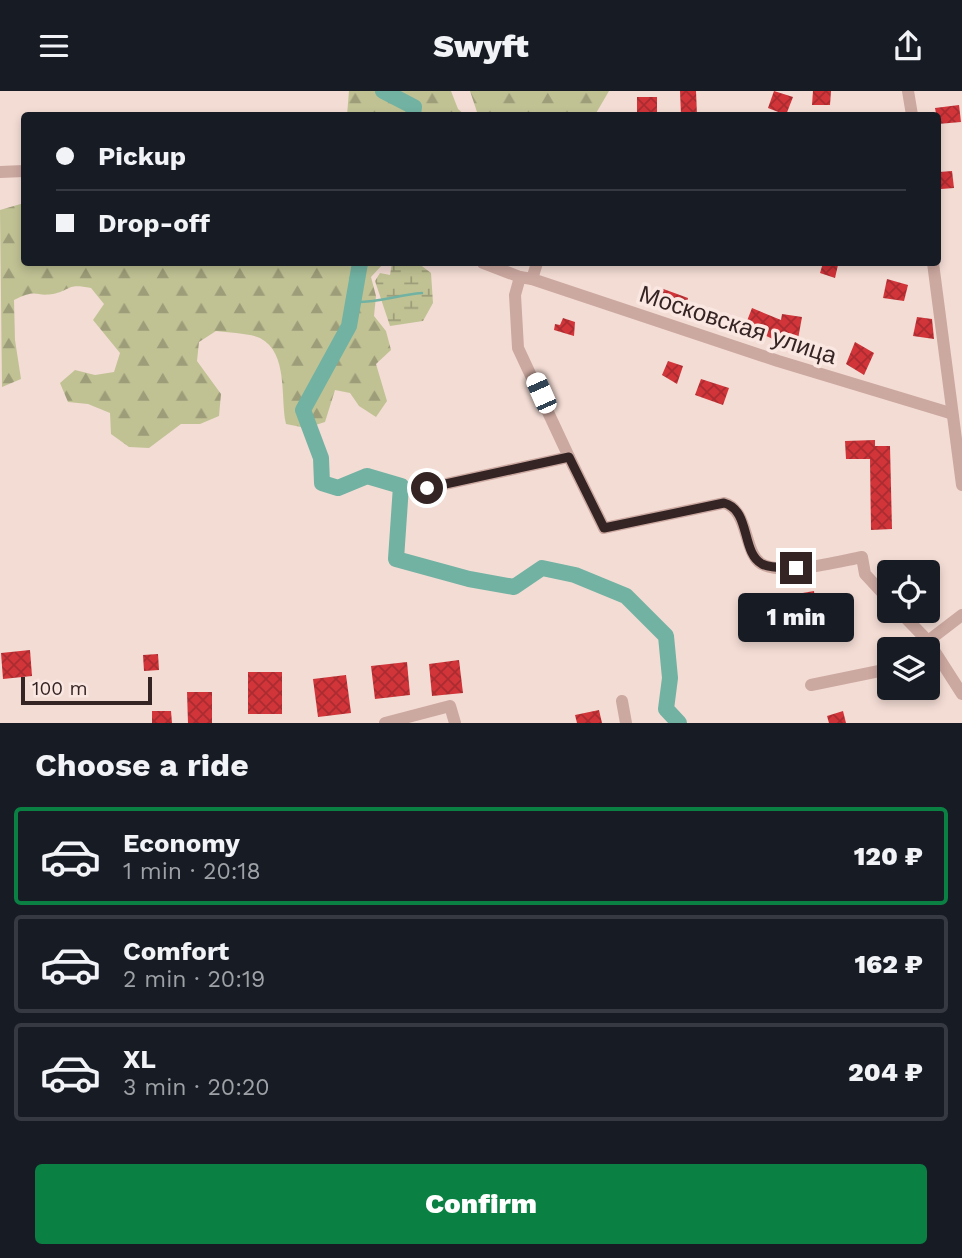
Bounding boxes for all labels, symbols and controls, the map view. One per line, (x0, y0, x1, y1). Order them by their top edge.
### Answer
icon: menu (35, 27, 73, 65)
text: Swyft (433, 27, 529, 65)
icon: share (889, 27, 927, 65)
text: Pickup (98, 141, 186, 171)
text: Drop-off (98, 208, 210, 238)
street label: Московская улица (636, 280, 841, 370)
car (523, 370, 560, 416)
route start (411, 472, 443, 504)
route end (780, 552, 812, 584)
map controls (877, 560, 940, 700)
button: locate (877, 560, 940, 623)
callout: 1 min (738, 593, 854, 641)
text: 1 min (766, 604, 826, 631)
button: layers (877, 637, 940, 700)
scale bar (21, 673, 152, 705)
text: 100 m (32, 677, 88, 700)
text: Choose a ride (35, 746, 249, 784)
icon: car (39, 825, 102, 888)
text: Economy (123, 828, 240, 858)
text: 120 ₽ (854, 841, 923, 871)
text: 1 min · 20:18 (123, 858, 261, 885)
icon: car (39, 933, 102, 996)
text: Comfort (123, 936, 229, 966)
text: 162 ₽ (854, 949, 923, 979)
text: 2 min · 20:19 (123, 966, 265, 993)
icon: car (39, 1041, 102, 1104)
text: XL (123, 1044, 156, 1074)
text: 204 ₽ (848, 1057, 923, 1087)
text: 3 min · 20:20 (123, 1074, 270, 1101)
button: Confirm (35, 1164, 927, 1244)

